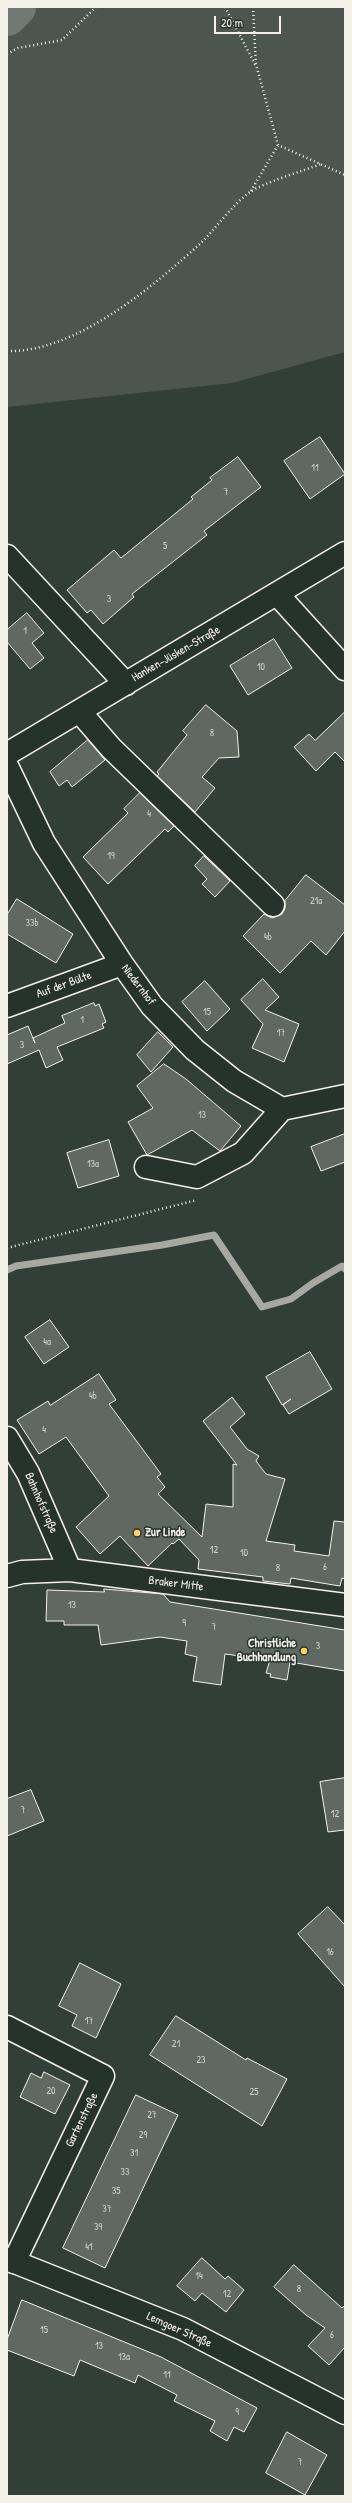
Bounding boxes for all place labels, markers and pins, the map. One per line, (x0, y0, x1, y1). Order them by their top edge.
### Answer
place label: Zur Linde (145, 1526, 185, 1540)
marker: Zur Linde (132, 1528, 142, 1538)
place label: Christliche Buchhandlung (237, 1637, 296, 1665)
marker: Christliche Buchhandlung (299, 1646, 309, 1656)

